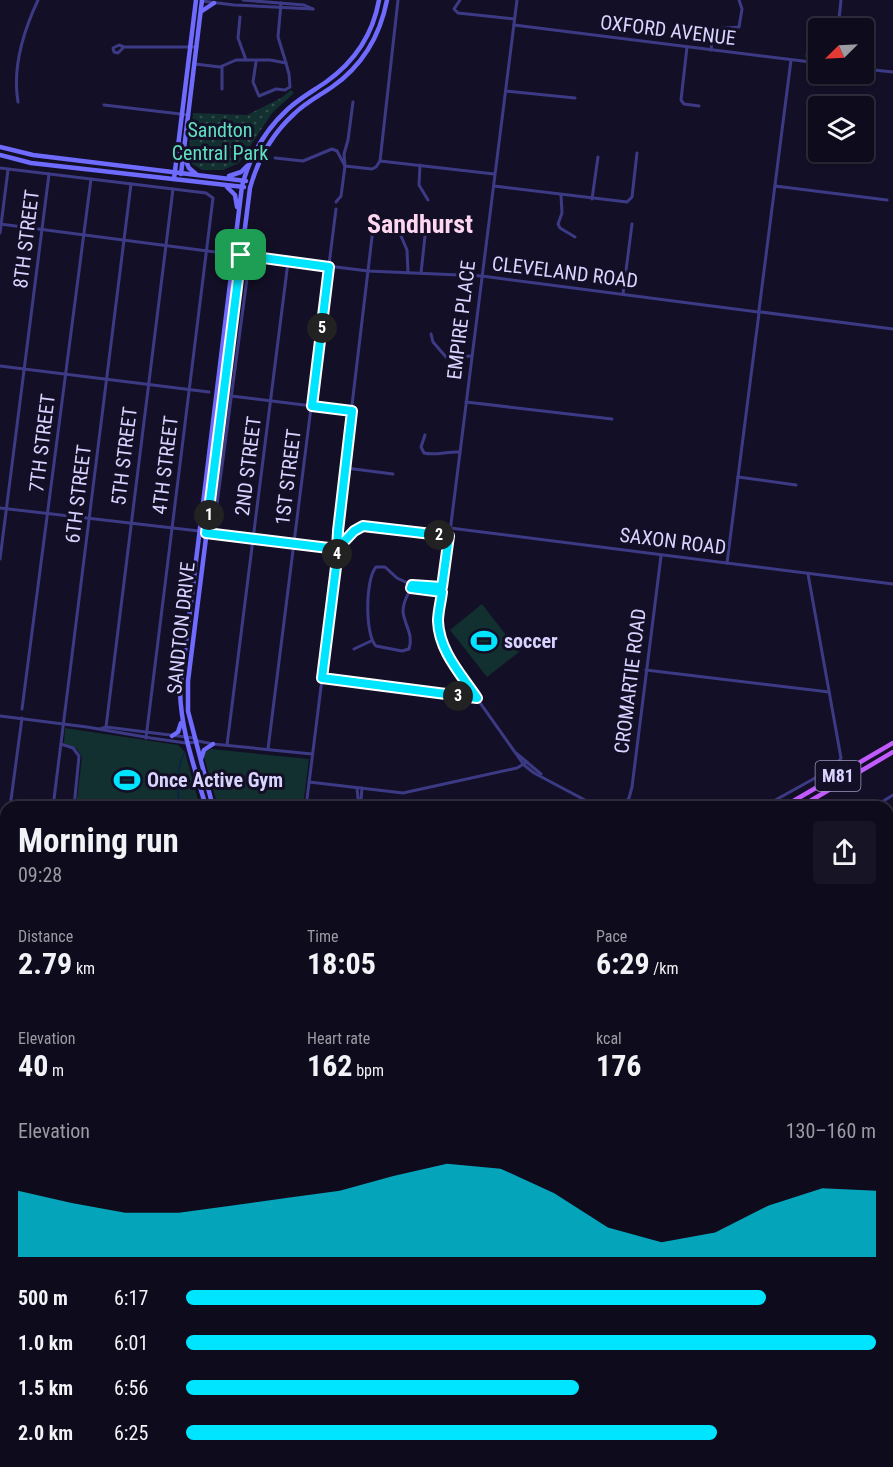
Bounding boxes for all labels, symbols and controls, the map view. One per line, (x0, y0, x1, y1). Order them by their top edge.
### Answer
street label: OXFORD AVENUE (599, 10, 737, 50)
north arrow (808, 18, 874, 84)
map controls (808, 18, 874, 162)
button: layers (808, 96, 874, 162)
park label: Sandton Central Park (172, 118, 268, 165)
street label: 8TH STREET (8, 188, 44, 290)
district label: Sandhurst (367, 209, 473, 239)
pin (215, 229, 266, 280)
icon: arrive (224, 238, 257, 271)
street label: CLEVELAND ROAD (491, 251, 639, 293)
street label: EMPIRE PLACE (442, 259, 480, 381)
pin: 5 (307, 313, 337, 343)
text: 5 (318, 318, 326, 337)
street label: 7TH STREET (24, 392, 60, 494)
street label: 5TH STREET (106, 405, 142, 507)
street label: 4TH STREET (147, 414, 183, 516)
street label: 2ND STREET (230, 415, 266, 517)
street label: 1ST STREET (270, 428, 306, 526)
street label: 6TH STREET (60, 443, 96, 545)
pin: 1 (194, 500, 224, 530)
text: 1 (205, 505, 213, 524)
pin: 2 (424, 520, 454, 550)
street label: SAXON ROAD (618, 523, 728, 559)
text: 2 (435, 525, 443, 544)
pin: 4 (322, 539, 352, 569)
text: 4 (333, 544, 341, 563)
street label: SANDTON DRIVE (162, 561, 200, 695)
street label: CROMARTIE ROAD (609, 607, 651, 755)
sports icon: soccer (469, 626, 499, 656)
place label: soccer (504, 629, 558, 653)
pin: 3 (443, 681, 473, 711)
text: 3 (454, 686, 462, 705)
road number: M81 (816, 761, 860, 791)
sports icon: Once Active Gym (112, 765, 142, 795)
place label: Once Active Gym (147, 768, 283, 792)
text: Morning run (18, 821, 179, 860)
button: share (813, 821, 876, 884)
text: 09:28 (18, 863, 62, 887)
text: Distance (18, 927, 73, 946)
text: Time (307, 927, 339, 946)
text: Pace (596, 927, 627, 946)
text: 2.79 (18, 946, 72, 981)
text: 18:05 (307, 946, 376, 981)
text: 6:29 (596, 946, 650, 981)
text: km (72, 959, 95, 978)
text: /km (650, 959, 679, 978)
text: Elevation (18, 1029, 76, 1048)
text: Heart rate (307, 1029, 370, 1048)
text: kcal (596, 1029, 622, 1048)
text: 40 (18, 1048, 48, 1083)
text: 162 (307, 1048, 352, 1083)
text: 176 (596, 1048, 641, 1083)
text: m (48, 1061, 64, 1080)
text: bpm (352, 1061, 384, 1080)
text: Elevation (18, 1119, 90, 1143)
text: 130–160 m (786, 1119, 876, 1143)
text: 500 m (18, 1286, 68, 1310)
text: 6:17 (114, 1286, 148, 1310)
text: 1.0 km (18, 1331, 73, 1355)
text: 6:01 (114, 1331, 148, 1355)
text: 1.5 km (18, 1376, 73, 1400)
text: 6:56 (114, 1376, 148, 1400)
text: 2.0 km (18, 1421, 73, 1445)
text: 6:25 (114, 1421, 148, 1445)

